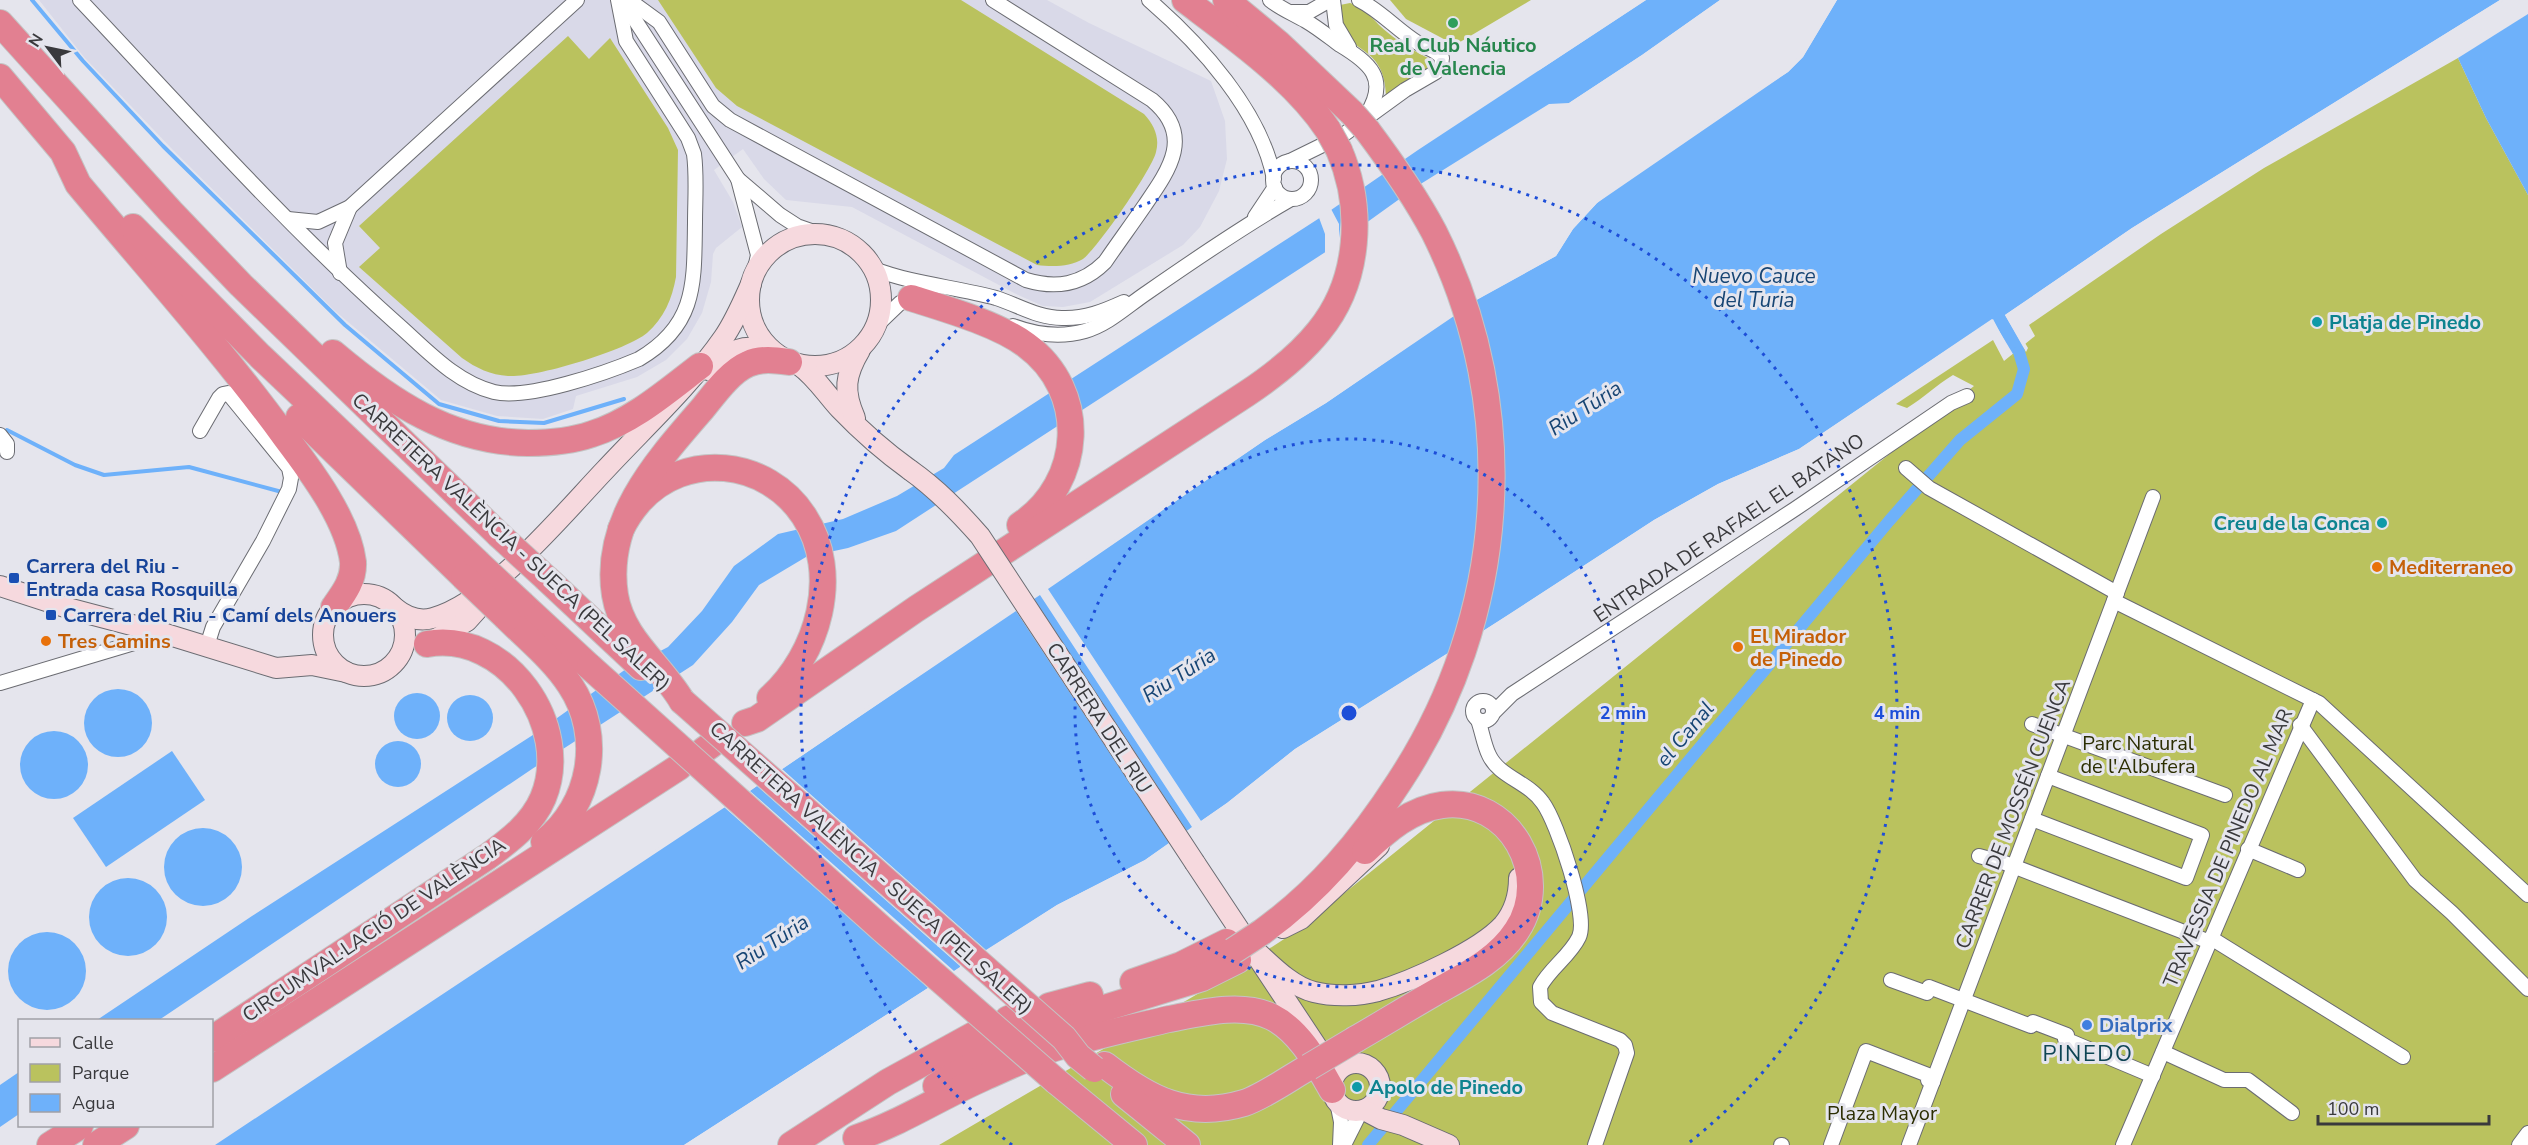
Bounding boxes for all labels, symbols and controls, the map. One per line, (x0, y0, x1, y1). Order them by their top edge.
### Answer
marker: Real Club Náutico de Valencia (1446, 16, 1460, 30)
north arrow (18, 18, 78, 78)
text: N (24, 30, 49, 51)
place label: Real Club Náutico de Valencia (1370, 32, 1536, 82)
water label: Nuevo Cauce del Turia (1692, 262, 1816, 314)
place label: Platja de Pinedo (2329, 309, 2481, 336)
marker: Platja de Pinedo (2310, 315, 2324, 329)
water label: Riu Túria (1543, 374, 1627, 442)
street label: CARRETERA VALÈNCIA - SUECA (PEL SALER) (346, 387, 676, 697)
street label: ENTRADA DE RAFAEL EL BATANO (1588, 427, 1870, 629)
place label: Creu de la Conca (2214, 510, 2370, 537)
marker: Creu de la Conca (2375, 516, 2389, 530)
place label: Carrera del Riu - Entrada casa Rosquilla (26, 553, 238, 603)
place label: Mediterraneo (2389, 554, 2513, 581)
marker: Mediterraneo (2370, 560, 2384, 574)
marker: Carrera del Riu - Entrada casa Rosquilla (7, 571, 21, 585)
place label: Carrera del Riu - Camí dels Anouers (63, 602, 397, 629)
marker: Carrera del Riu - Camí dels Anouers (44, 608, 58, 622)
place label: El Mirador de Pinedo (1750, 623, 1846, 673)
place label: Tres Camins (58, 628, 171, 655)
marker: Tres Camins (39, 634, 53, 648)
street label: CARRERA DEL RIU (1040, 637, 1158, 799)
marker: El Mirador de Pinedo (1731, 640, 1745, 654)
water label: Riu Túria (1137, 641, 1221, 709)
street label: CARRER DE MOSSÉN CUENCA (1949, 675, 2077, 953)
water label: el Canal (1650, 696, 1720, 772)
text: 2 min (1600, 701, 1646, 725)
text: 4 min (1874, 701, 1920, 725)
centre of rings (1339, 703, 1359, 723)
street label: TRAVESSIA DE PINEDO AL MAR (2157, 705, 2299, 991)
street label: CARRETERA VALÈNCIA - SUECA (PEL SALER) (704, 715, 1038, 1021)
park label: Parc Natural de l'Albufera (2080, 730, 2196, 780)
street label: CIRCUMVAL·LACIÓ DE VALÈNCIA (237, 831, 511, 1028)
water label: Riu Túria (730, 908, 814, 976)
place label: Dialprix (2099, 1012, 2174, 1039)
marker: Dialprix (2080, 1018, 2094, 1032)
legend (18, 1019, 213, 1127)
text: Calle (72, 1031, 114, 1055)
district label: PINEDO (2043, 1039, 2133, 1069)
text: Parque (72, 1061, 129, 1085)
place label: Apolo de Pinedo (1369, 1074, 1523, 1101)
marker: Apolo de Pinedo (1350, 1080, 1364, 1094)
scale bar (2318, 1088, 2489, 1126)
text: Agua (72, 1091, 115, 1115)
text: 100 m (2327, 1097, 2379, 1121)
park label: Plaza Mayor (1827, 1100, 1937, 1127)

